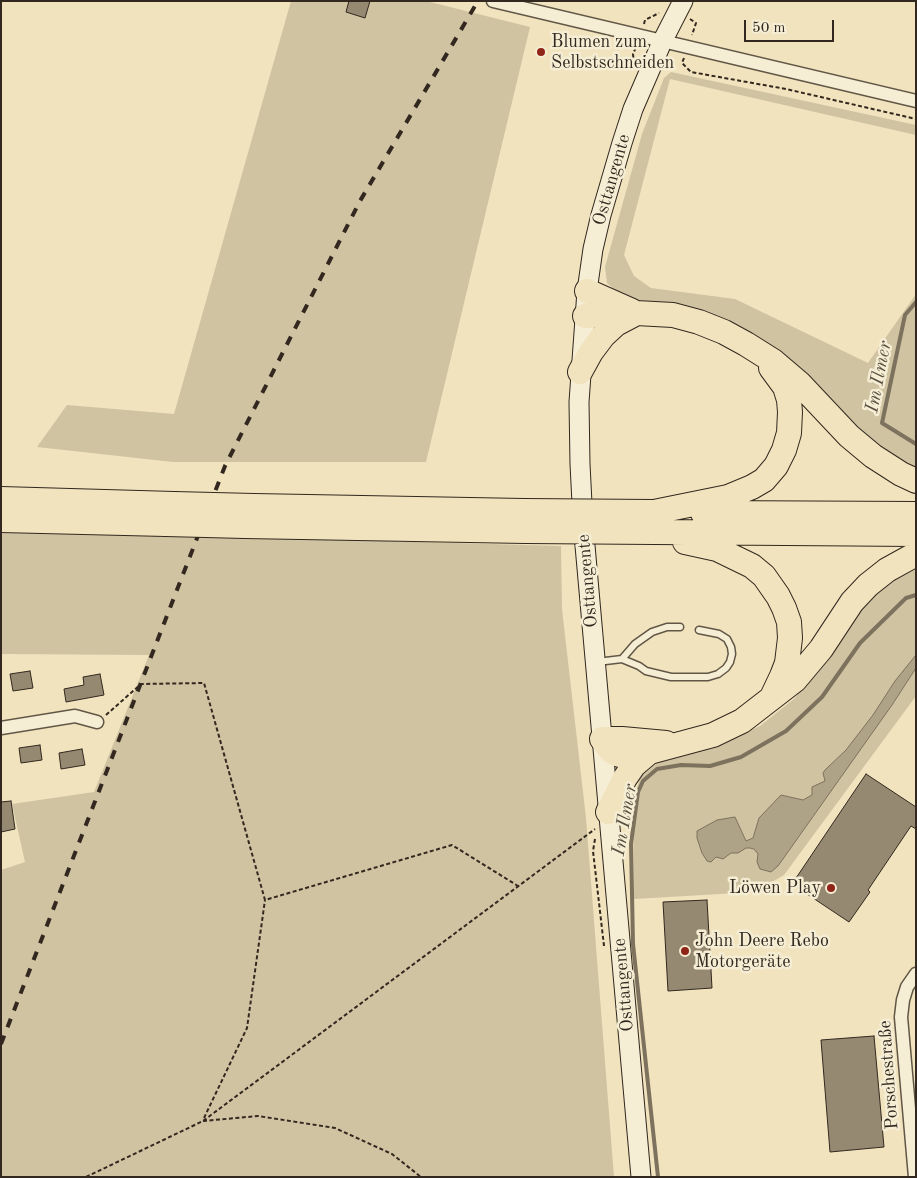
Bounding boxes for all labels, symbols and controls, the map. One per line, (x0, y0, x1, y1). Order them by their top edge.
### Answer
scale bar (747, 10, 837, 42)
text: 50 m (752, 21, 786, 36)
place label: Blumen zum Selbstschneiden (551, 31, 674, 74)
marker: Blumen zum Selbstschneiden (535, 46, 547, 58)
street label: Osttangente (589, 132, 635, 228)
water label: Im Ilmer (861, 339, 897, 415)
street label: Osttangente (573, 533, 603, 629)
water label: Im Ilmer (607, 782, 643, 858)
place label: Löwen Play (729, 877, 821, 899)
marker: Löwen Play (825, 882, 837, 894)
place label: John Deere Rebo Motorgeräte (695, 930, 829, 972)
street label: Osttangente (609, 937, 639, 1033)
marker: John Deere Rebo Motorgeräte (679, 945, 691, 957)
street label: Porschestraße (874, 1020, 904, 1130)

